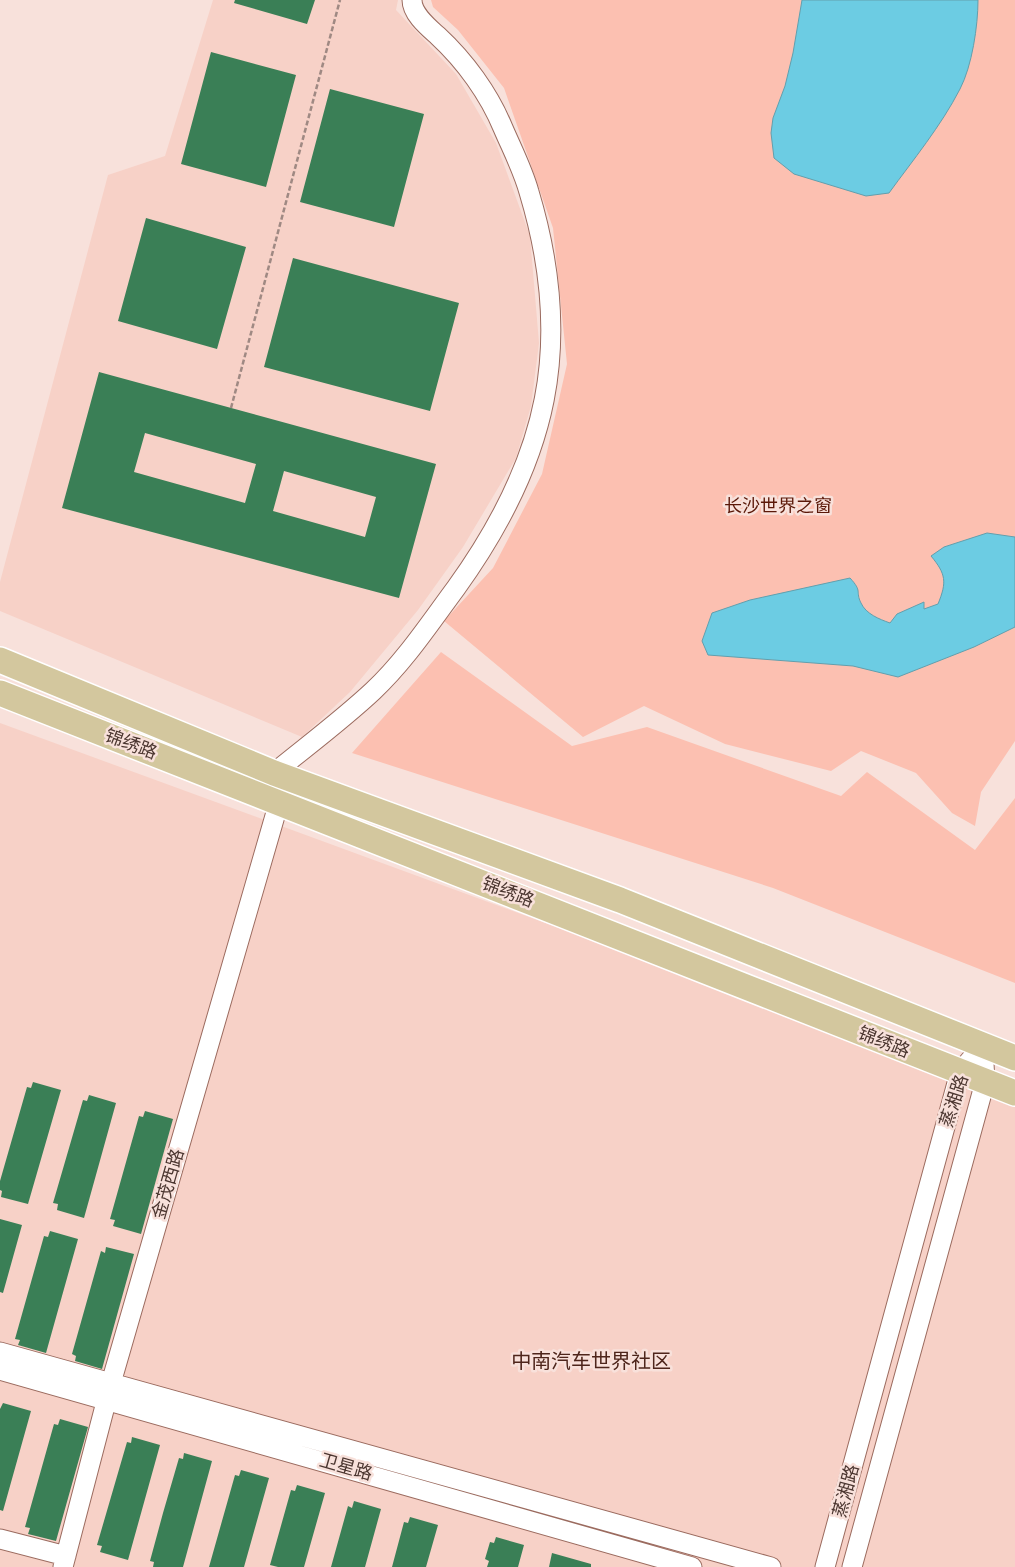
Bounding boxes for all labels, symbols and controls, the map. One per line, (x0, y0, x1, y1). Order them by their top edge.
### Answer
park label: 长沙世界之窗 (724, 495, 832, 517)
street label: 锦绣路 (102, 724, 160, 764)
street label: 锦绣路 (479, 872, 537, 912)
street label: 锦绣路 (855, 1022, 913, 1062)
street label: 蒸湘路 (935, 1072, 973, 1130)
street label: 金茂西路 (148, 1146, 188, 1222)
district label: 中南汽车世界社区 (511, 1349, 671, 1373)
street label: 卫星路 (317, 1449, 375, 1485)
street label: 蒸湘路 (828, 1462, 864, 1520)

